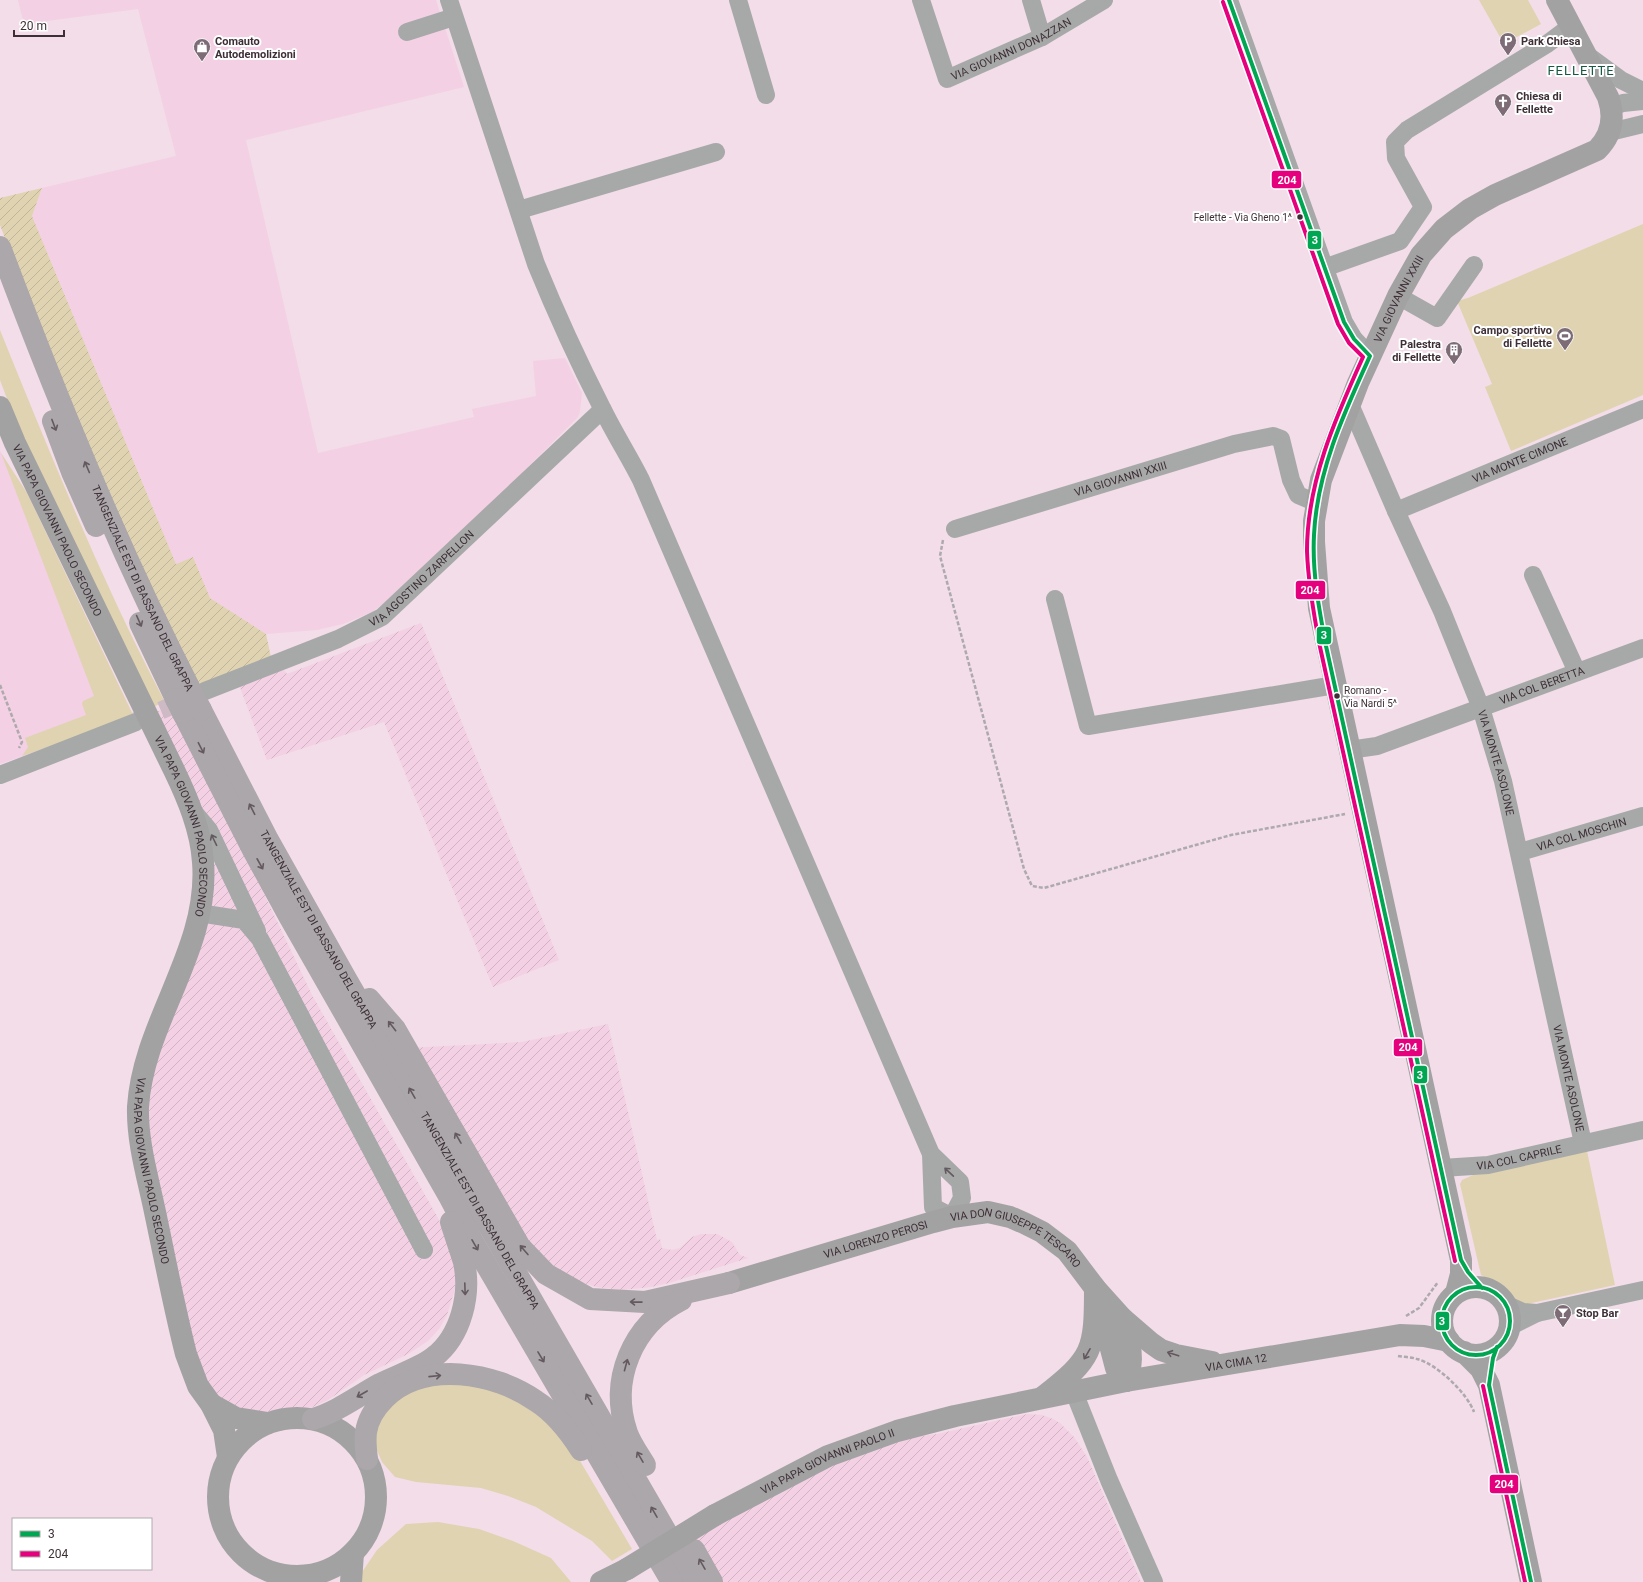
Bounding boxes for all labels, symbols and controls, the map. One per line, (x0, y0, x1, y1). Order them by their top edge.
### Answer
scale bar (14, 12, 64, 38)
street label: VIA GIOVANNI DONAZZAN (949, 15, 1074, 83)
text: 20 m (20, 19, 47, 33)
parking icon: Park Chiesa (1498, 31, 1518, 56)
place label: Comauto Autodemolizioni (215, 35, 296, 61)
place label: Park Chiesa (1521, 35, 1580, 48)
shop icon: Comauto Autodemolizioni (192, 37, 212, 62)
district label: FELLETTE (1547, 63, 1615, 78)
place label: Chiesa di Fellette (1516, 90, 1562, 116)
church icon: Chiesa di Fellette (1493, 92, 1513, 117)
line badge: 204 (1271, 170, 1302, 189)
text: 204 (1278, 174, 1297, 187)
place label: Fellette - Via Gheno 1^ (1194, 212, 1292, 223)
marker: Fellette - Via Gheno 1^ (1295, 212, 1305, 222)
line badge: 3 (1307, 230, 1322, 250)
text: 3 (1312, 234, 1318, 247)
street label: VIA GIOVANNI XXIII (1372, 253, 1426, 345)
place label: Campo sportivo di Fellette (1474, 324, 1552, 350)
sports icon: Campo sportivo di Fellette (1555, 326, 1575, 351)
place label: Palestra di Fellette (1392, 338, 1441, 364)
building icon: Palestra di Fellette (1444, 340, 1464, 365)
one-way arrow (50, 419, 58, 431)
street label: VIA MONTE CIMONE (1470, 435, 1570, 486)
street label: VIA PAPA GIOVANNI PAOLO SECONDO (10, 442, 104, 619)
street label: VIA GIOVANNI XXIII (1073, 459, 1168, 499)
one-way arrow (83, 462, 91, 474)
street label: TANGENZIALE EST DI BASSANO DEL GRAPPA (89, 483, 196, 694)
street label: VIA AGOSTINO ZARPELLON (367, 528, 477, 629)
line badge: 204 (1295, 580, 1326, 600)
text: 204 (1301, 584, 1320, 597)
one-way arrow (136, 615, 143, 627)
line badge: 3 (1316, 626, 1332, 645)
text: 3 (1321, 629, 1327, 642)
street label: VIA COL BERETTA (1498, 664, 1587, 707)
place label: Romano - Via Nardi 5^ (1344, 685, 1397, 709)
marker: Romano - Via Nardi 5^ (1332, 691, 1342, 701)
street label: VIA MONTE ASOLONE (1475, 708, 1516, 817)
street label: VIA PAPA GIOVANNI PAOLO SECONDO (151, 734, 210, 918)
one-way arrow (198, 742, 205, 754)
one-way arrow (248, 803, 255, 815)
street label: VIA COL MOSCHIN (1535, 815, 1628, 854)
street label: TANGENZIALE EST DI BASSANO DEL GRAPPA (257, 828, 380, 1032)
one-way arrow (210, 834, 217, 846)
one-way arrow (257, 857, 264, 869)
one-way arrow (388, 1020, 397, 1031)
street label: VIA MONTE ASOLONE (1550, 1024, 1586, 1133)
line badge: 204 (1393, 1038, 1423, 1057)
text: 204 (1399, 1041, 1418, 1054)
line badge: 3 (1413, 1065, 1428, 1084)
text: 3 (1417, 1069, 1423, 1082)
street label: VIA PAPA GIOVANNI PAOLO SECONDO (131, 1076, 172, 1265)
one-way arrow (408, 1087, 416, 1099)
street label: TANGENZIALE EST DI BASSANO DEL GRAPPA (417, 1110, 542, 1312)
one-way arrow (453, 1132, 461, 1144)
street label: VIA COL CAPRILE (1476, 1143, 1563, 1173)
one-way arrow (944, 1167, 954, 1177)
street label: VIA DON GIUSEPPE TESCARO (949, 1205, 1083, 1270)
street label: VIA LORENZO PEROSI (822, 1218, 929, 1261)
one-way arrow (471, 1239, 479, 1251)
one-way arrow (519, 1245, 528, 1255)
one-way arrow (461, 1283, 469, 1296)
one-way arrow (630, 1298, 643, 1306)
bar icon: Stop Bar (1553, 1303, 1573, 1328)
place label: Stop Bar (1576, 1307, 1618, 1320)
line badge: 3 (1435, 1311, 1450, 1331)
text: 3 (1439, 1315, 1445, 1328)
one-way arrow (1082, 1348, 1090, 1360)
one-way arrow (1166, 1350, 1179, 1357)
one-way arrow (538, 1351, 546, 1363)
street label: VIA CIMA 12 (1204, 1351, 1268, 1375)
one-way arrow (623, 1359, 630, 1372)
one-way arrow (428, 1372, 441, 1379)
one-way arrow (356, 1390, 368, 1398)
one-way arrow (585, 1393, 593, 1405)
street label: VIA PAPA GIOVANNI PAOLO II (759, 1426, 896, 1497)
one-way arrow (636, 1452, 644, 1464)
line badge: 204 (1489, 1474, 1519, 1494)
text: 204 (1495, 1478, 1514, 1491)
one-way arrow (650, 1506, 658, 1518)
legend (12, 1518, 152, 1570)
text: 3 (48, 1527, 55, 1541)
text: 204 (48, 1547, 68, 1561)
one-way arrow (697, 1558, 705, 1570)

